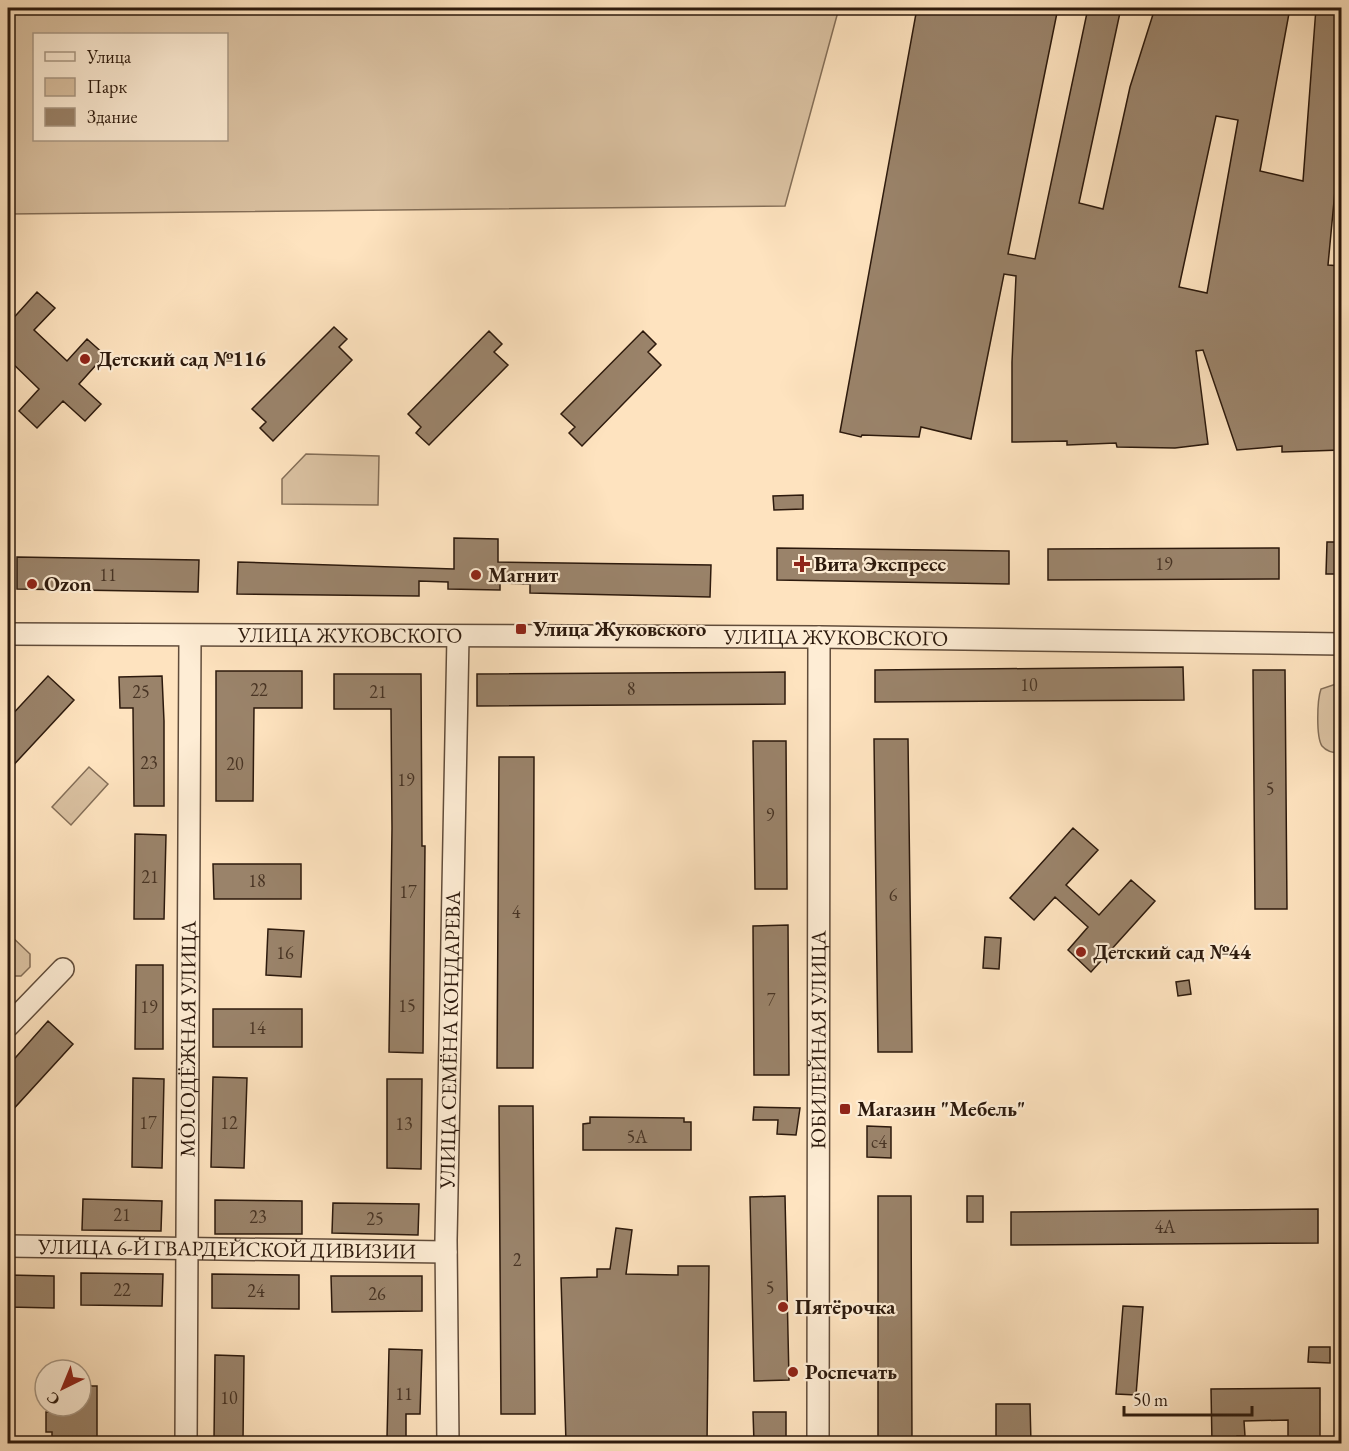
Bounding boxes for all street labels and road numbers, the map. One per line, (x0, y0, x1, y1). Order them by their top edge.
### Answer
street label: УЛИЦА ЖУКОВСКОГО (237, 621, 462, 649)
street label: УЛИЦА ЖУКОВСКОГО (723, 623, 948, 652)
street label: УЛИЦА СЕМЁНА КОНДАРЕВА (433, 890, 466, 1190)
street label: МОЛОДЁЖНАЯ УЛИЦА (173, 920, 202, 1157)
street label: ЮБИЛЕЙНАЯ УЛИЦА (804, 930, 832, 1149)
street label: УЛИЦА 6-Й ГВАРДЕЙСКОЙ ДИВИЗИИ (37, 1232, 416, 1265)

